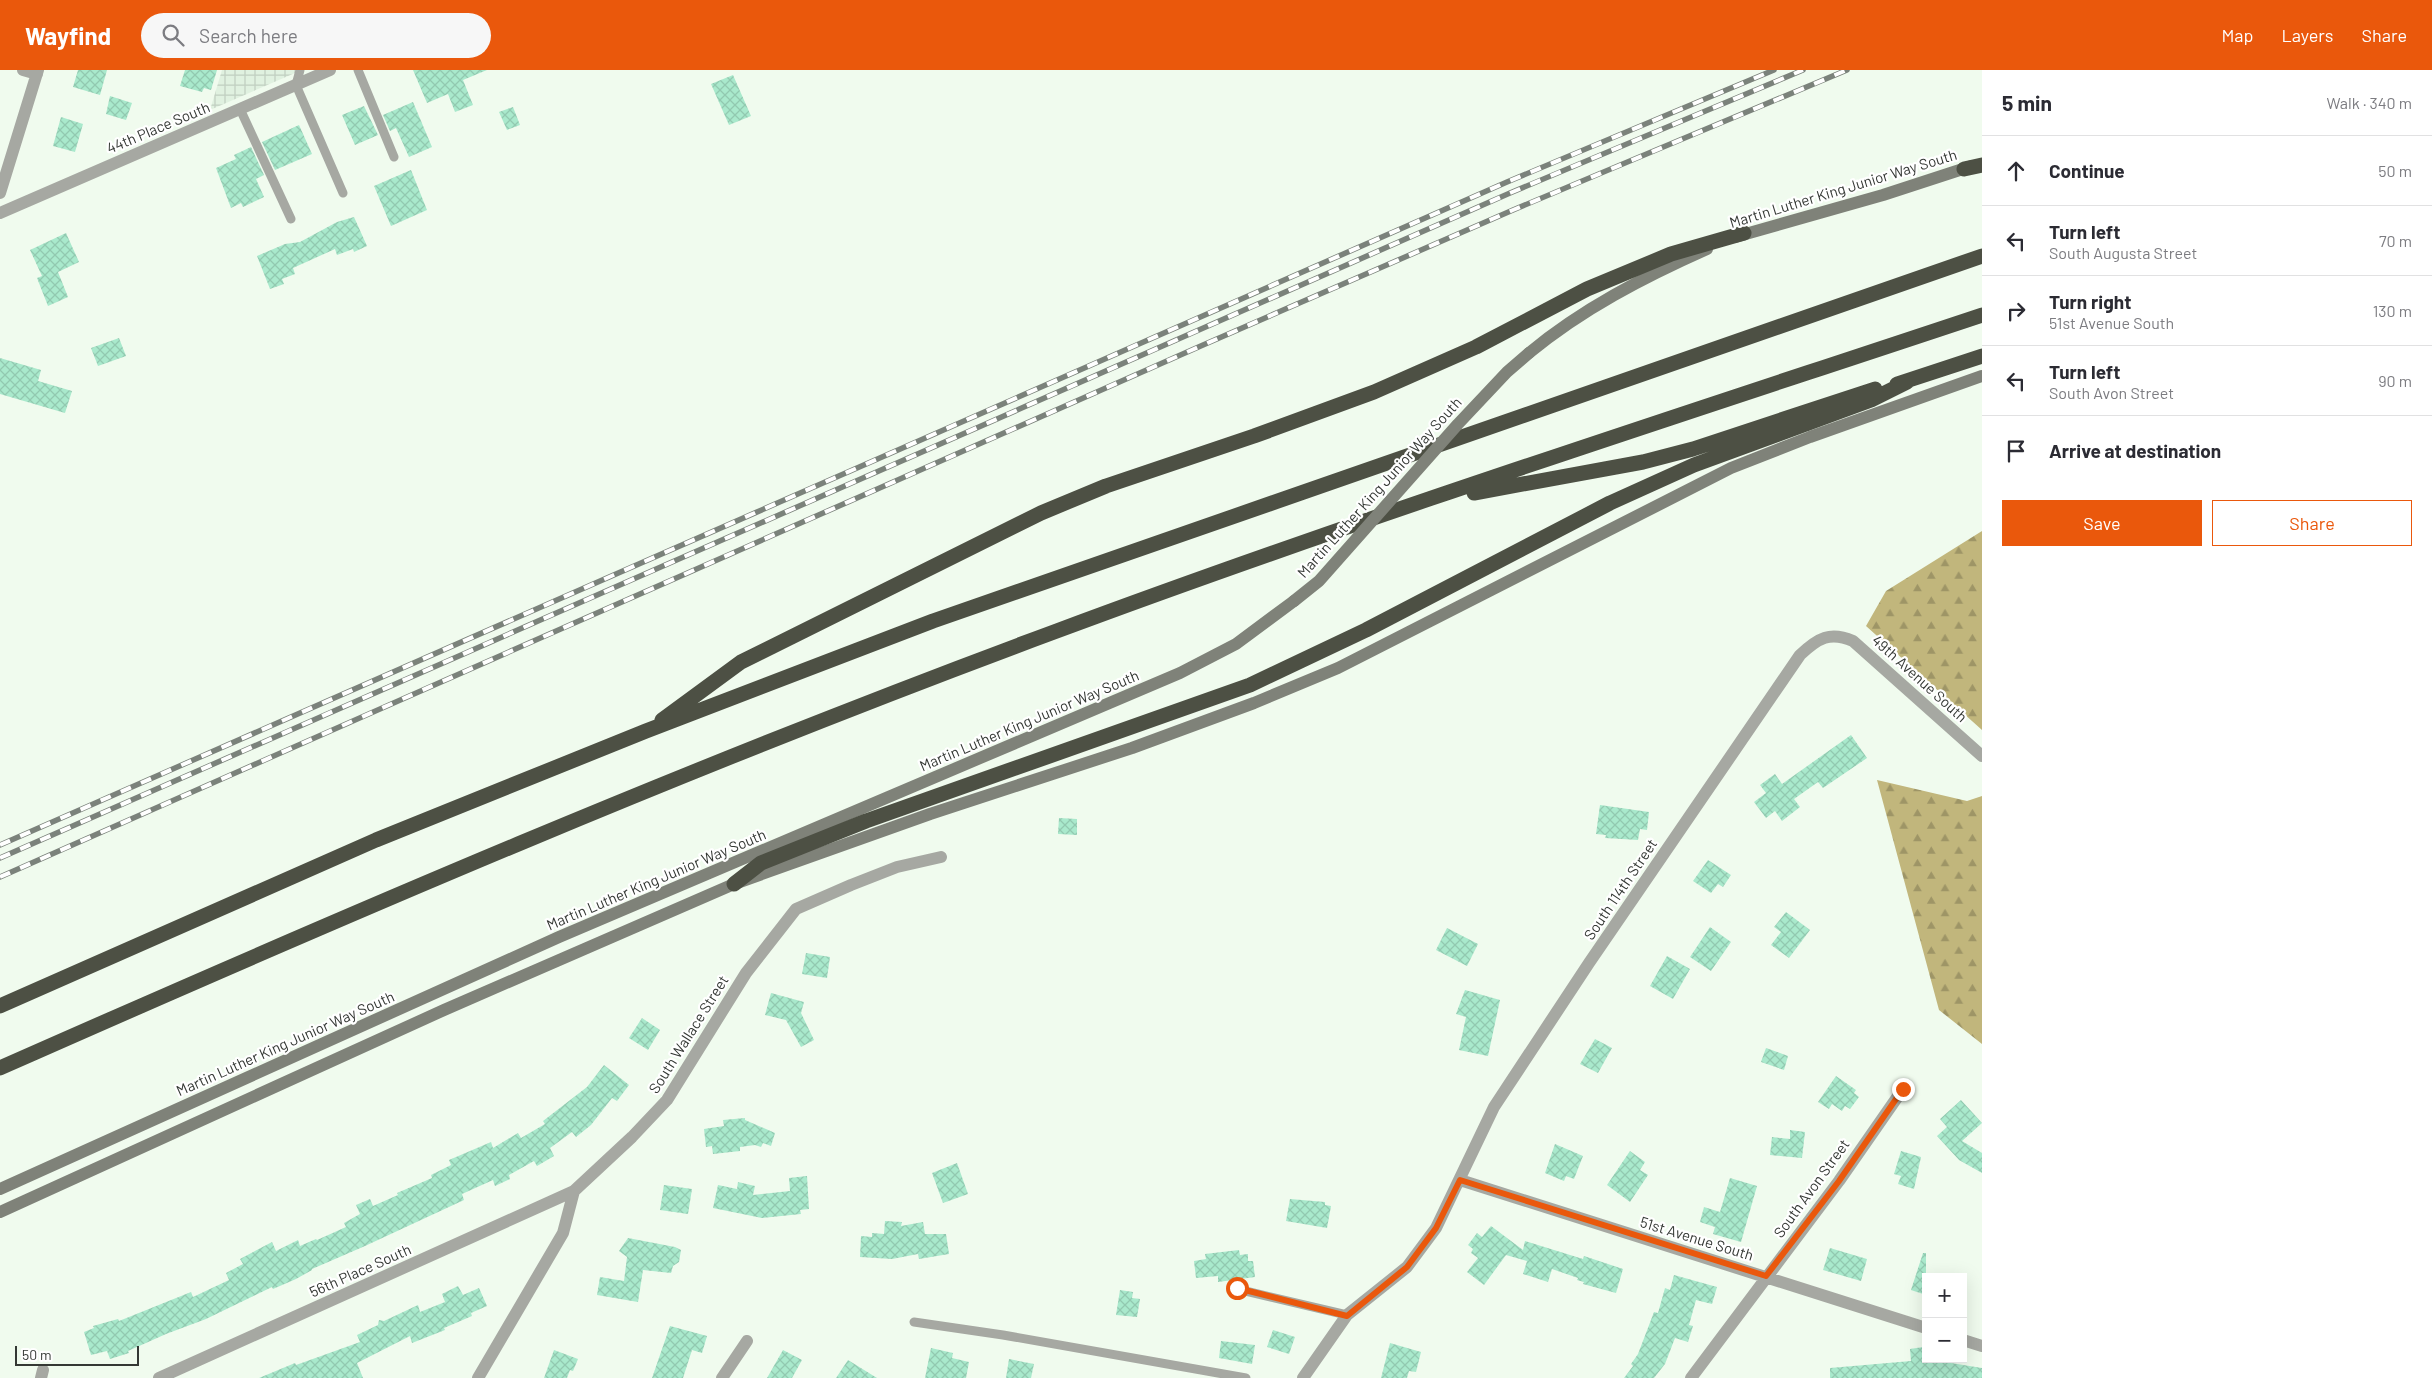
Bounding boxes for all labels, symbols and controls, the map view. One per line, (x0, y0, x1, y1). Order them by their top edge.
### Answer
search box (141, 13, 491, 58)
text: Wayfind (25, 21, 111, 50)
icon: search (159, 21, 187, 49)
text: Search here (199, 24, 298, 47)
text: Map (2221, 24, 2253, 46)
text: Layers (2281, 24, 2334, 46)
text: Share (2362, 24, 2407, 46)
text: 5 min (2002, 90, 2052, 115)
text: Walk · 340 m (2327, 93, 2412, 112)
street label: 44th Place South (104, 97, 212, 157)
street label: Martin Luther King Junior Way South (1727, 145, 1959, 231)
icon: ahead (2002, 157, 2030, 185)
text: Continue (2049, 159, 2125, 182)
text: 50 m (2378, 161, 2412, 180)
text: Turn left (2049, 220, 2120, 243)
icon: left (2002, 227, 2030, 255)
text: 70 m (2379, 231, 2412, 250)
text: South Augusta Street (2049, 243, 2197, 262)
text: Turn right (2049, 290, 2131, 313)
icon: right (2002, 297, 2030, 325)
text: 130 m (2373, 301, 2412, 320)
text: 51st Avenue South (2049, 313, 2174, 332)
text: Turn left (2049, 360, 2120, 383)
icon: left (2002, 367, 2030, 395)
text: 90 m (2378, 371, 2412, 390)
text: South Avon Street (2049, 383, 2174, 402)
street label: Martin Luther King Junior Way South (1293, 393, 1465, 581)
icon: arrive (2002, 437, 2030, 465)
text: Arrive at destination (2049, 439, 2221, 462)
button: Save (2002, 500, 2202, 546)
button: Share (2212, 500, 2412, 546)
street label: 49th Avenue South (1869, 631, 1971, 725)
street label: Martin Luther King Junior Way South (917, 665, 1141, 775)
street label: Martin Luther King Junior Way South (544, 824, 768, 934)
street label: South 114th Street (1580, 835, 1660, 943)
street label: South Wallace Street (644, 972, 732, 1096)
street label: Martin Luther King Junior Way South (173, 987, 397, 1099)
route end (1892, 1078, 1915, 1101)
street label: South Avon Street (1769, 1135, 1853, 1241)
street label: 51st Avenue South (1638, 1212, 1756, 1264)
street label: 56th Place South (306, 1240, 414, 1300)
map controls (1922, 1273, 1967, 1363)
button: + (1922, 1273, 1967, 1318)
route start (1226, 1277, 1249, 1300)
button: − (1922, 1318, 1967, 1363)
scale bar (15, 1343, 139, 1366)
text: 50 m (22, 1346, 51, 1363)

